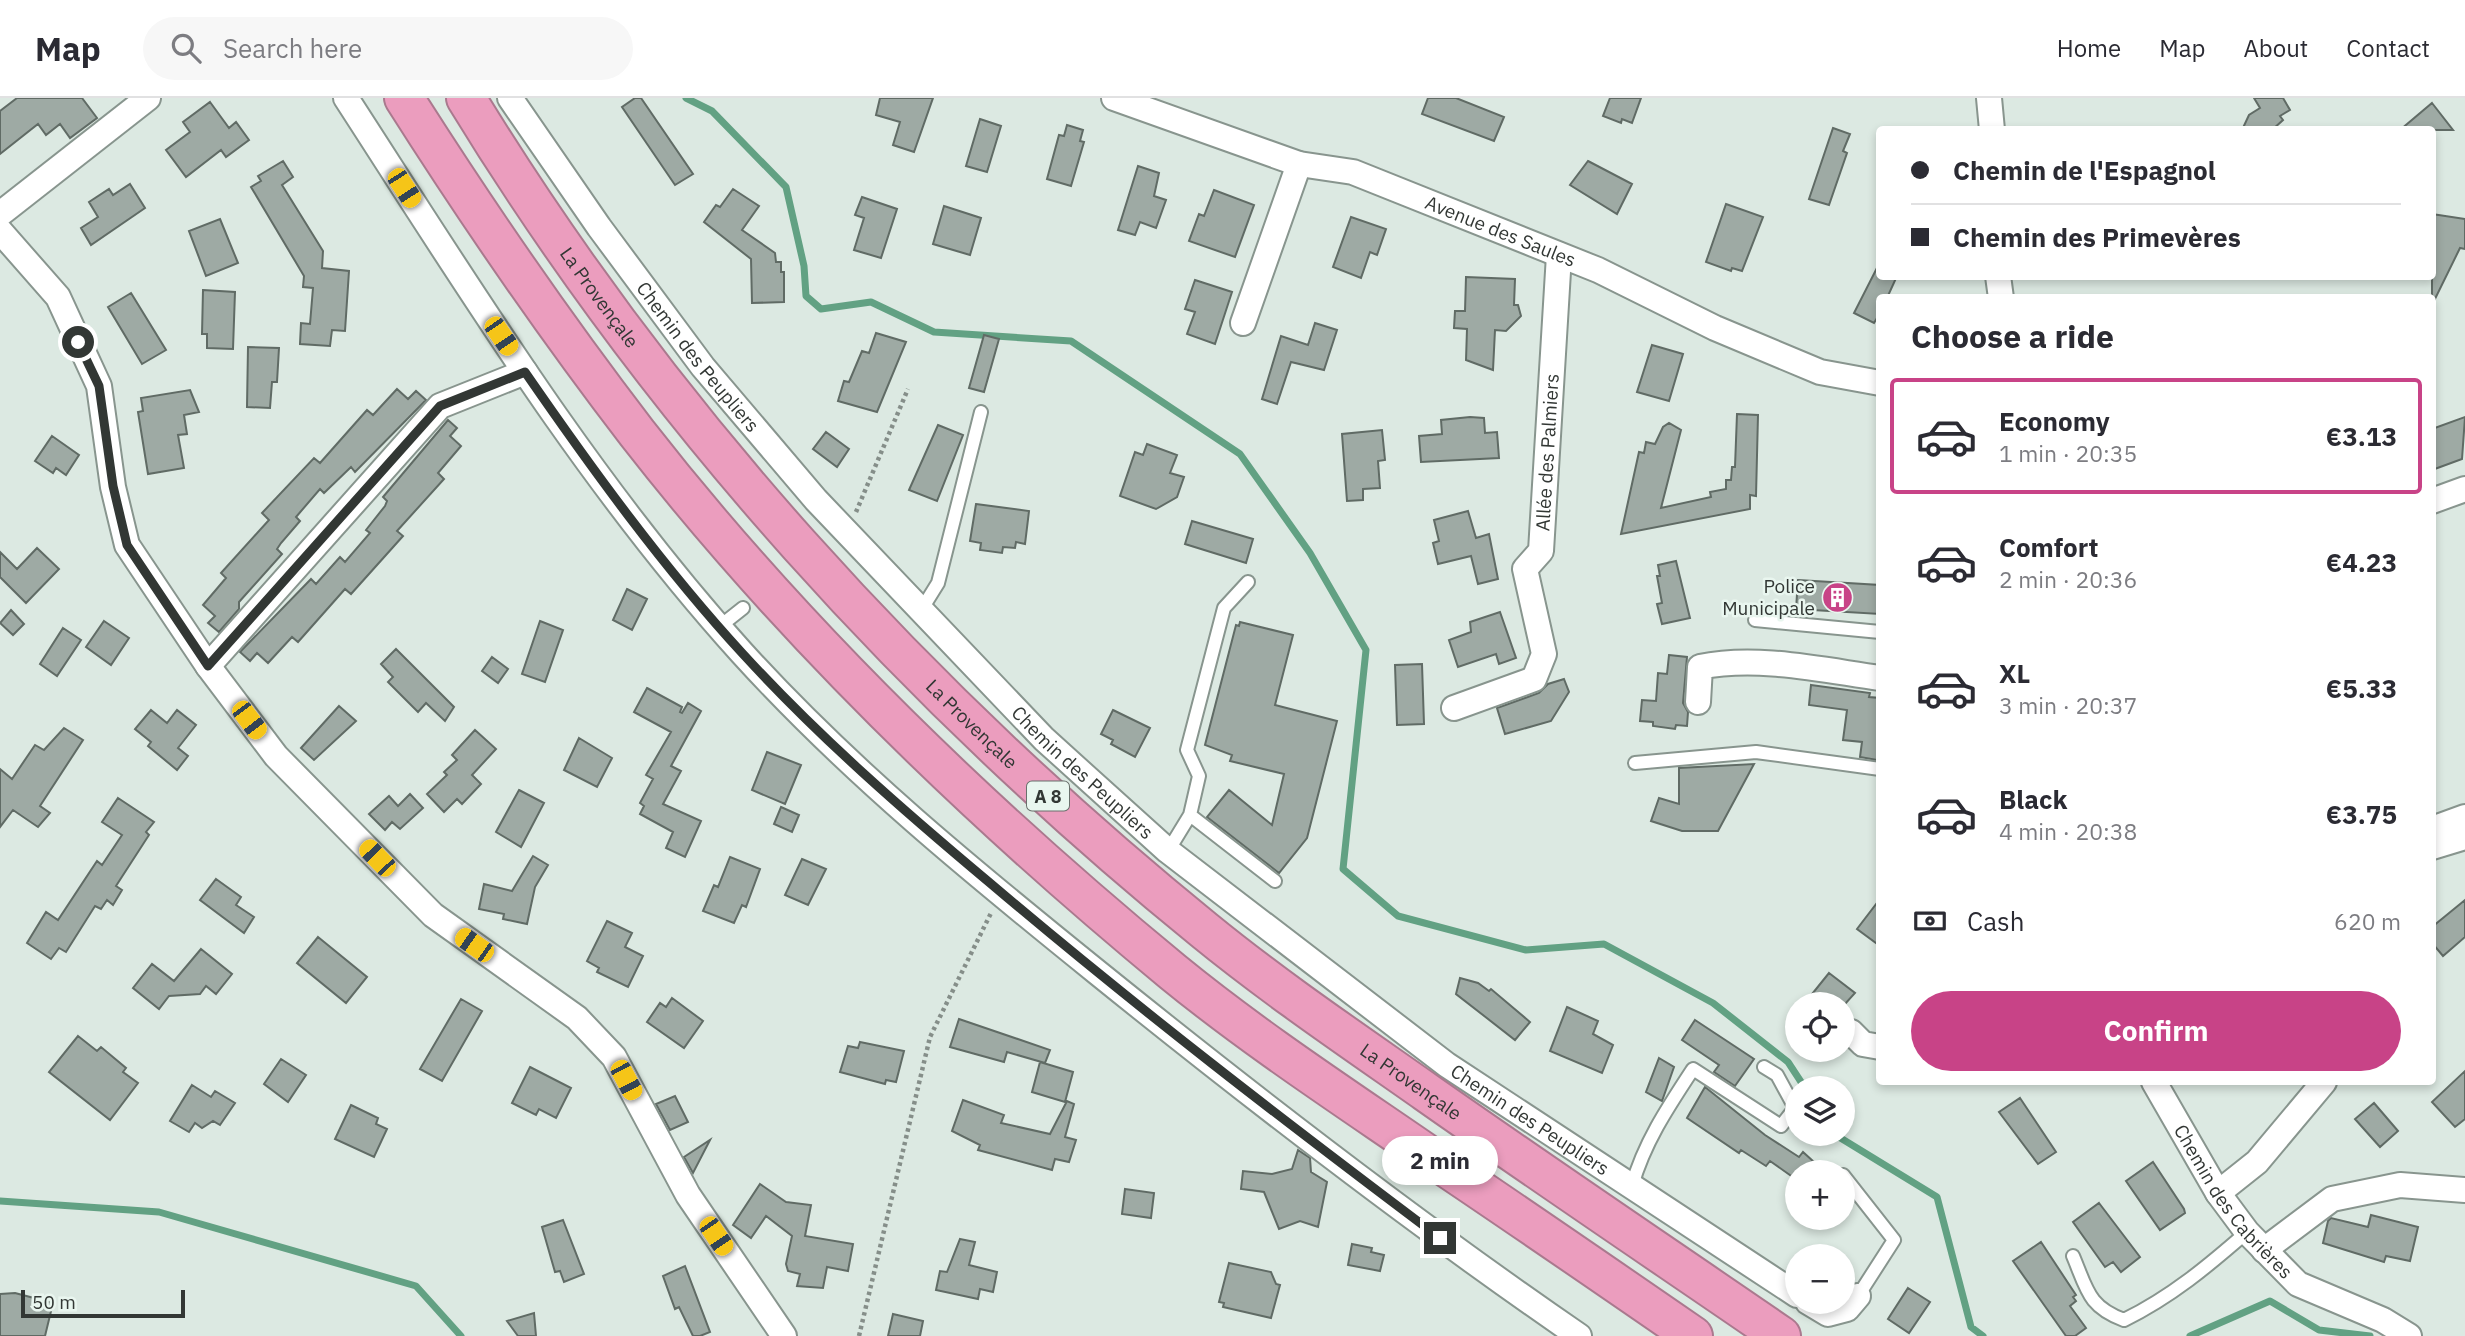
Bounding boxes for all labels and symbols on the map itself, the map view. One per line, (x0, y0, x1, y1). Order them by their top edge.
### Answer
car (384, 165, 425, 211)
street label: Avenue des Saules (1422, 190, 1579, 272)
street label: La Provençale (555, 242, 644, 352)
street label: Chemin des Peupliers (632, 277, 765, 437)
car (481, 313, 522, 359)
route start (62, 326, 94, 358)
street label: Allée des Palmiers (1530, 373, 1564, 532)
place label: Police Municipale (1722, 574, 1815, 620)
building icon: Police Municipale (1821, 580, 1855, 614)
street label: La Provençale (921, 674, 1023, 774)
car (228, 697, 271, 743)
street label: Chemin des Peupliers (1007, 701, 1159, 844)
road number: A 8 (1027, 782, 1069, 810)
car (355, 836, 400, 880)
car (451, 924, 498, 966)
street label: La Provençale (1356, 1038, 1466, 1125)
car (607, 1057, 646, 1103)
street label: Chemin des Peupliers (1446, 1059, 1614, 1180)
street label: Chemin des Cabrières (2169, 1120, 2298, 1284)
callout: 2 min (1382, 1136, 1498, 1186)
car (696, 1213, 737, 1259)
route end (1424, 1222, 1456, 1254)
scale bar (21, 1287, 186, 1319)

